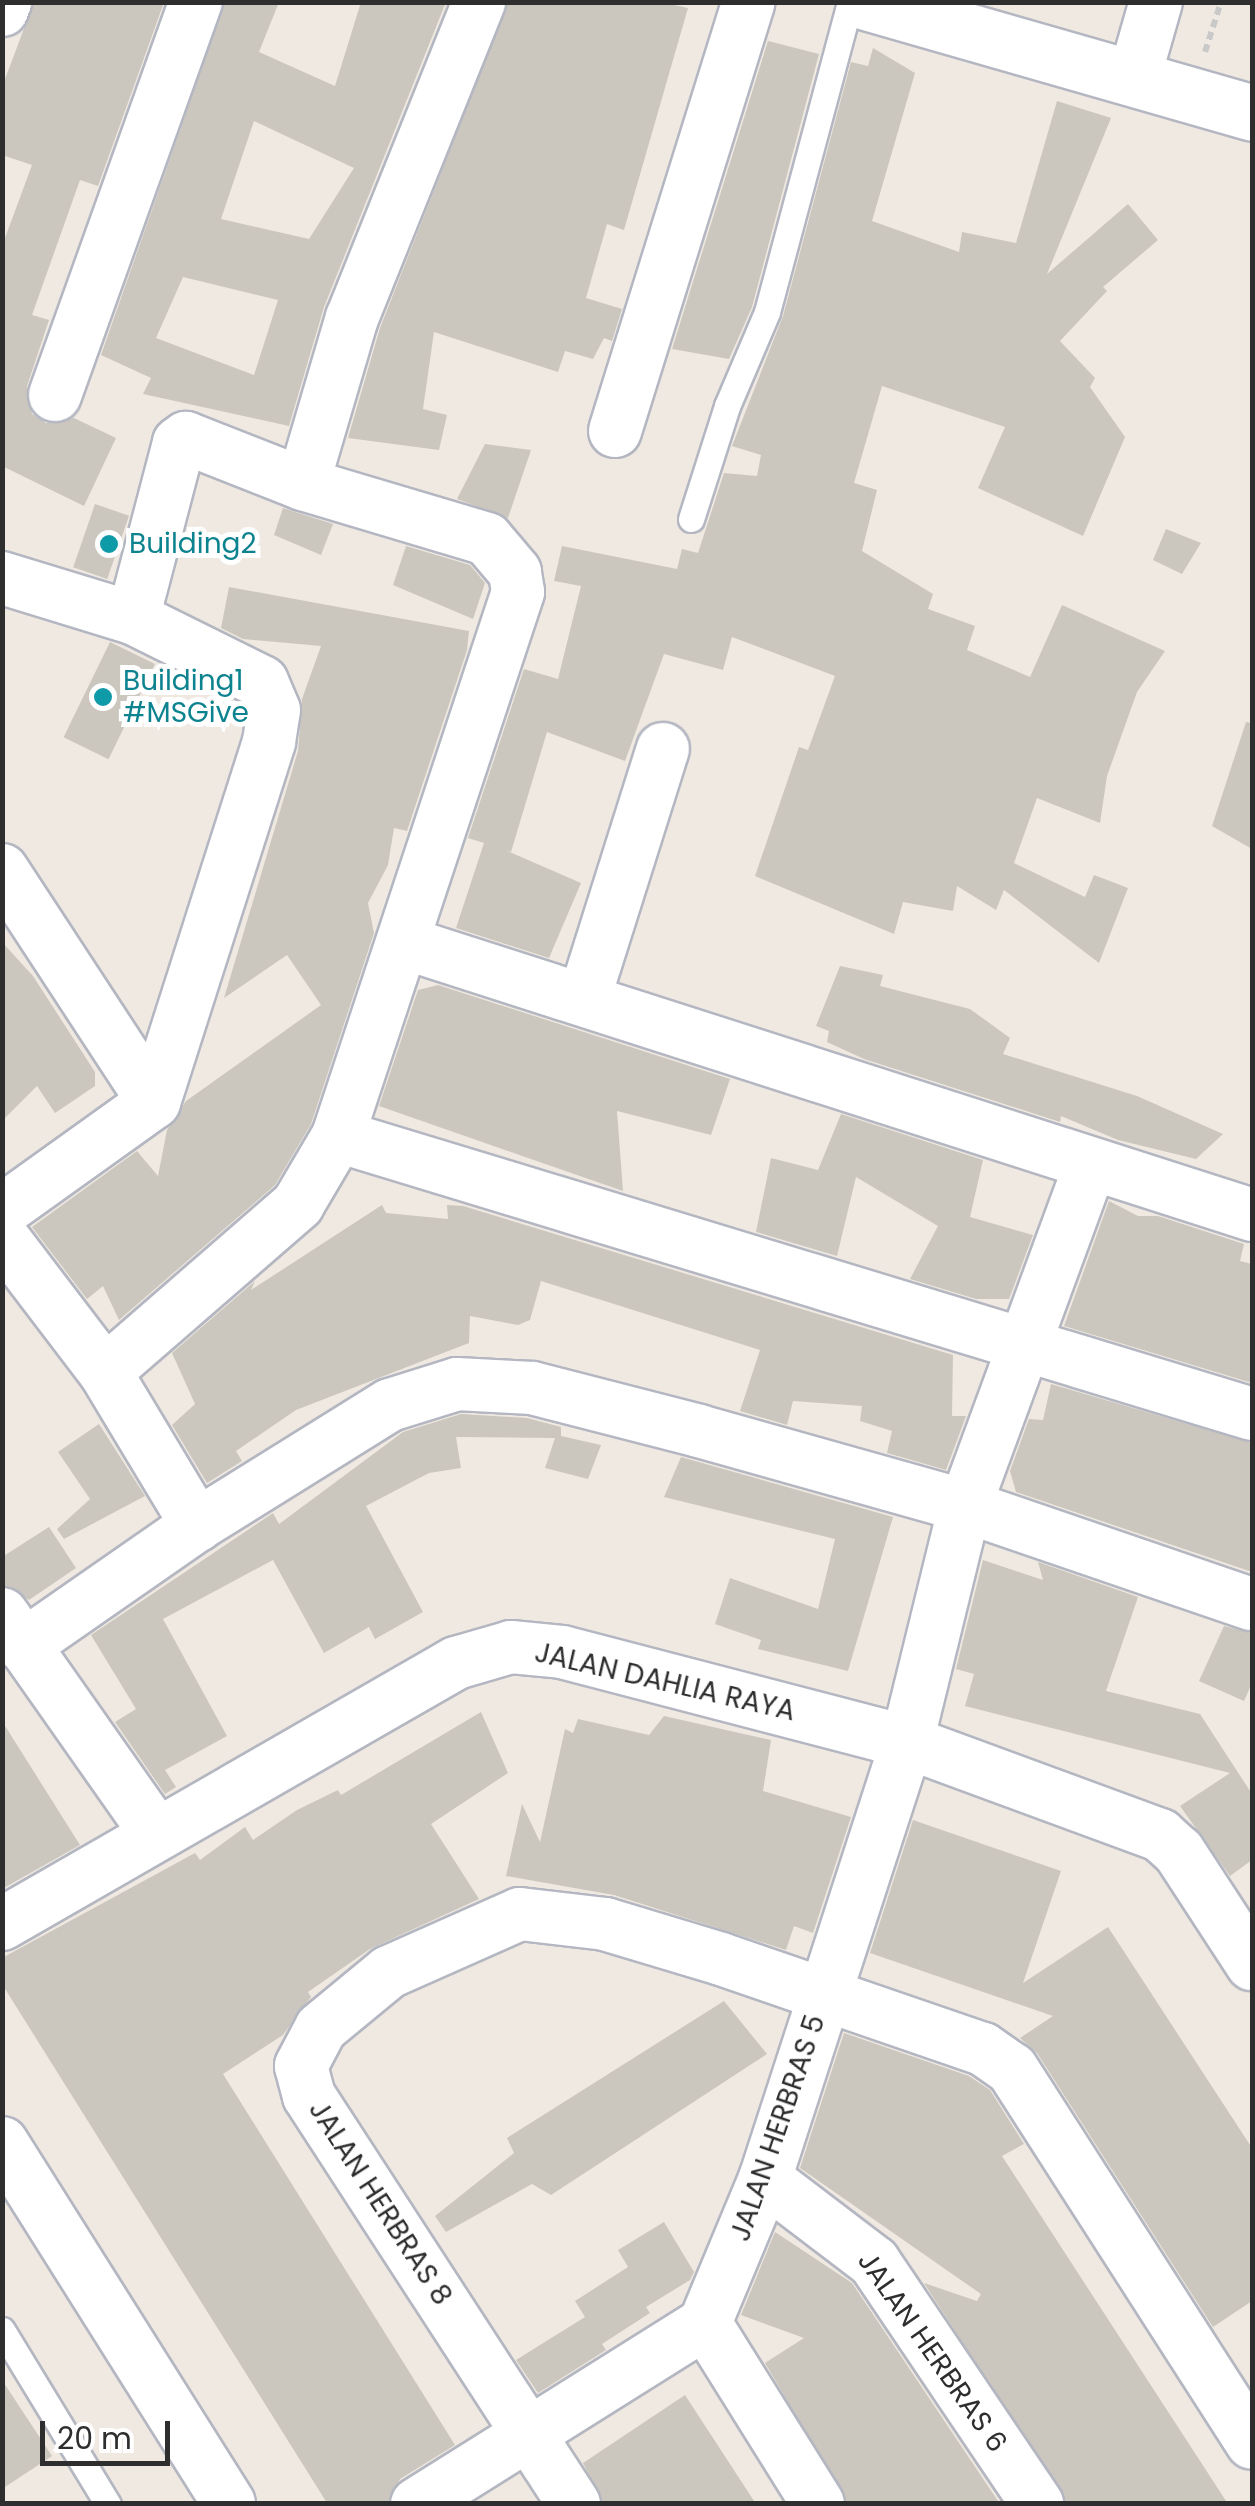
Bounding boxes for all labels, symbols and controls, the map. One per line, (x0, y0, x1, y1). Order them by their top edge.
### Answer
place label: Building2 (129, 527, 257, 561)
marker: Building2 (98, 533, 120, 555)
place label: Building1 #MSGive (123, 664, 249, 730)
marker: Building1 #MSGive (92, 686, 114, 708)
street label: JALAN DAHLIA RAYA (531, 1636, 799, 1728)
street label: JALAN HERBRAS 5 (724, 2010, 832, 2246)
street label: JALAN HERBRAS 8 (301, 2094, 459, 2312)
street label: JALAN HERBRAS 6 (850, 2245, 1014, 2459)
scale bar (45, 2401, 175, 2463)
text: 20 m (57, 2417, 132, 2460)

